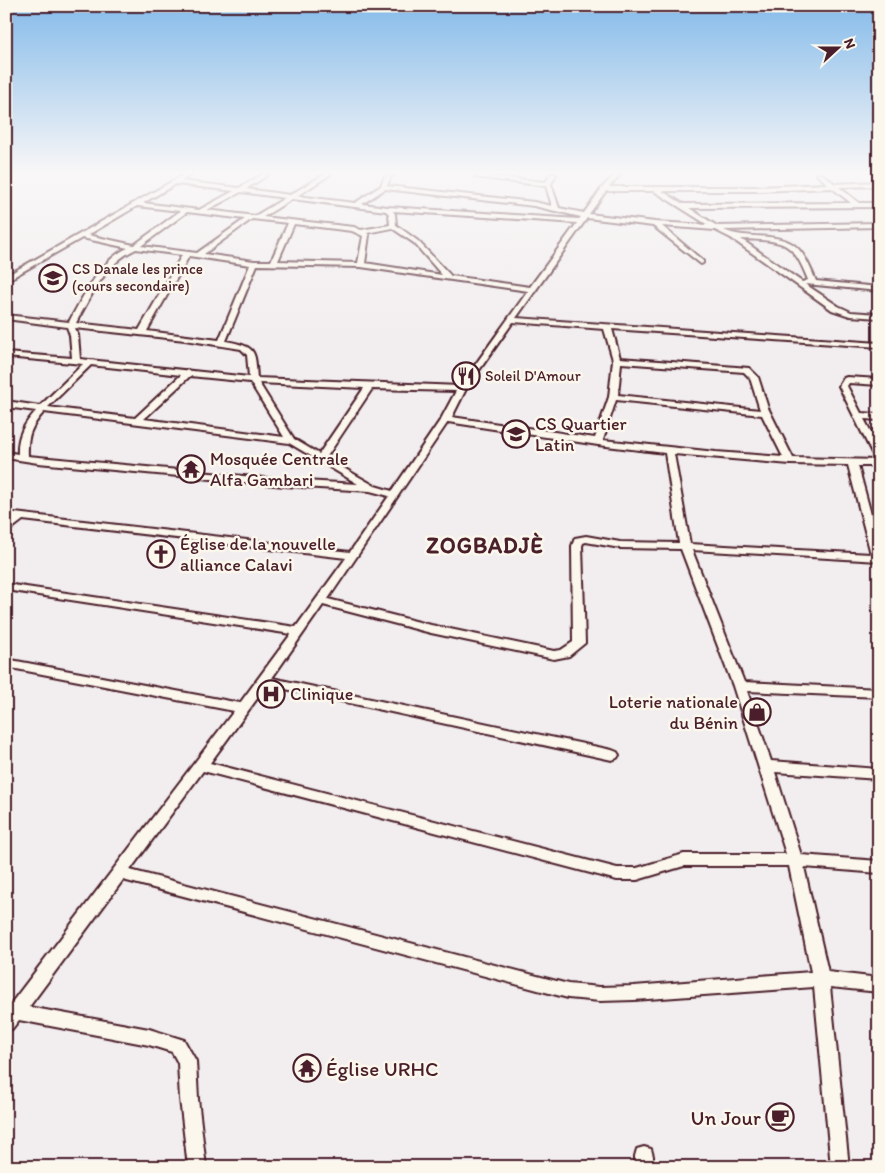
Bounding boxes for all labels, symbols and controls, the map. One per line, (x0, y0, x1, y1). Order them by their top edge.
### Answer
north arrow (812, 22, 862, 72)
text: N (840, 36, 859, 51)
place label: CS Danale les prince (cours secondaire) (72, 260, 203, 295)
school or university icon: CS Danale les prince (cours secondaire) (38, 263, 68, 293)
restaurant icon: Soleil D'Amour (451, 361, 481, 391)
place label: Soleil D'Amour (485, 367, 581, 385)
place label: CS Quartier Latin (535, 413, 628, 456)
school or university icon: CS Quartier Latin (501, 419, 531, 449)
place label: Mosquée Centrale Alfa Gambari (210, 448, 349, 491)
temple icon: Mosquée Centrale Alfa Gambari (176, 454, 206, 484)
district label: ZOGBADJÈ (426, 532, 544, 559)
place label: Église de la nouvelle alliance Calavi (180, 533, 336, 576)
church icon: Église de la nouvelle alliance Calavi (146, 539, 176, 569)
hospital icon: Clinique (256, 679, 286, 709)
place label: Clinique (290, 683, 353, 705)
place label: Loterie nationale du Bénin (609, 691, 738, 734)
shop icon: Loterie nationale du Bénin (742, 697, 772, 727)
temple icon: Église URHC (292, 1053, 322, 1083)
place label: Église URHC (326, 1056, 438, 1081)
cafe icon: Un Jour (765, 1102, 795, 1132)
place label: Un Jour (691, 1105, 761, 1130)

